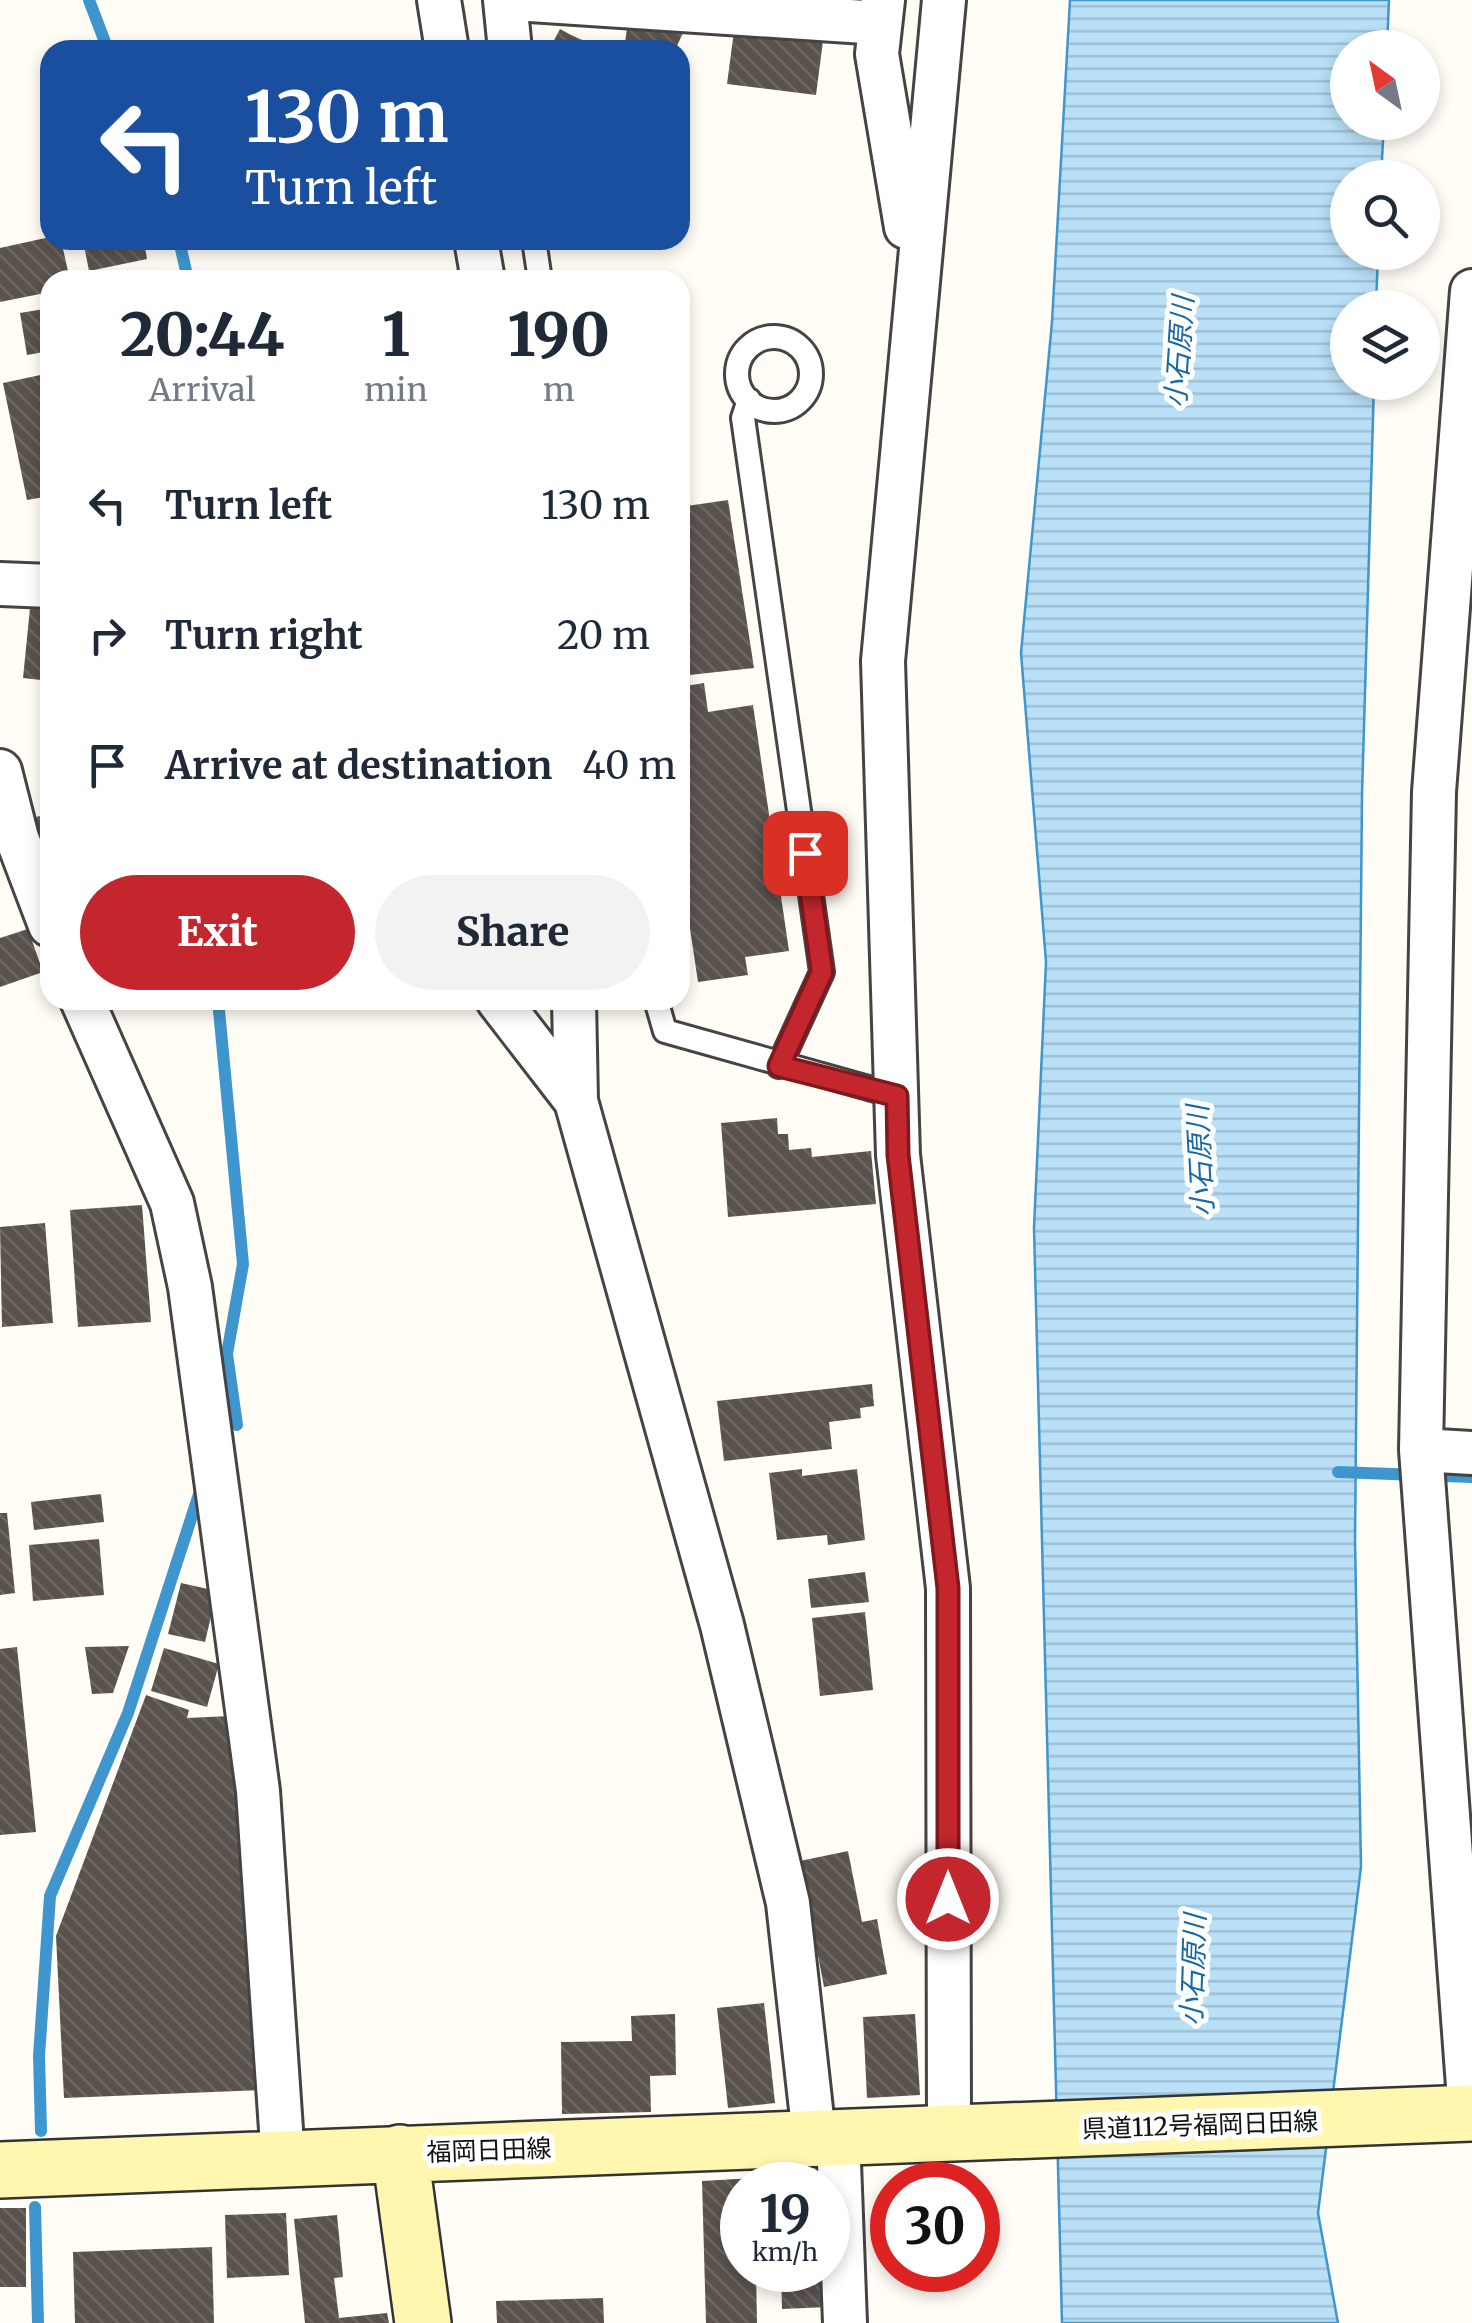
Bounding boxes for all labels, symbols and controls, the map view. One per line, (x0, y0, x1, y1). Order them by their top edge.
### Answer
north arrow (1330, 30, 1440, 140)
map controls (1330, 30, 1440, 400)
text: 130 m (245, 73, 449, 161)
icon: left (80, 80, 210, 210)
text: Turn left (245, 160, 437, 216)
button: search (1330, 160, 1440, 270)
button: layers (1330, 290, 1440, 400)
water label: 小石原川 (1157, 292, 1201, 409)
text: 20:44 (120, 297, 284, 372)
text: 1 (382, 297, 410, 372)
text: 190 (508, 297, 610, 372)
text: Arrival (149, 370, 256, 410)
text: min (364, 370, 428, 410)
text: m (543, 370, 575, 410)
icon: left (80, 478, 135, 533)
text: Turn left (165, 482, 332, 529)
text: 130 m (541, 482, 650, 529)
icon: right (80, 608, 135, 663)
text: Turn right (165, 612, 363, 659)
text: 20 m (557, 612, 650, 659)
icon: arrive (80, 738, 135, 793)
text: Arrive at destination (165, 742, 552, 789)
text: 40 m (582, 742, 676, 789)
pin (763, 811, 848, 896)
icon: arrive (778, 826, 833, 881)
button: Exit (80, 875, 355, 990)
button: Share (375, 875, 650, 990)
water label: 小石原川 (1179, 1101, 1221, 1218)
position arrow (896, 1847, 1000, 1951)
water label: 小石原川 (1173, 1910, 1213, 2027)
street label: 県道112号福岡日田線 (1081, 2105, 1319, 2145)
street label: 福岡日田線 (426, 2132, 552, 2168)
speed limit sign: 30 (870, 2162, 1000, 2292)
text: 19 (759, 2183, 811, 2246)
text: km/h (752, 2236, 818, 2268)

